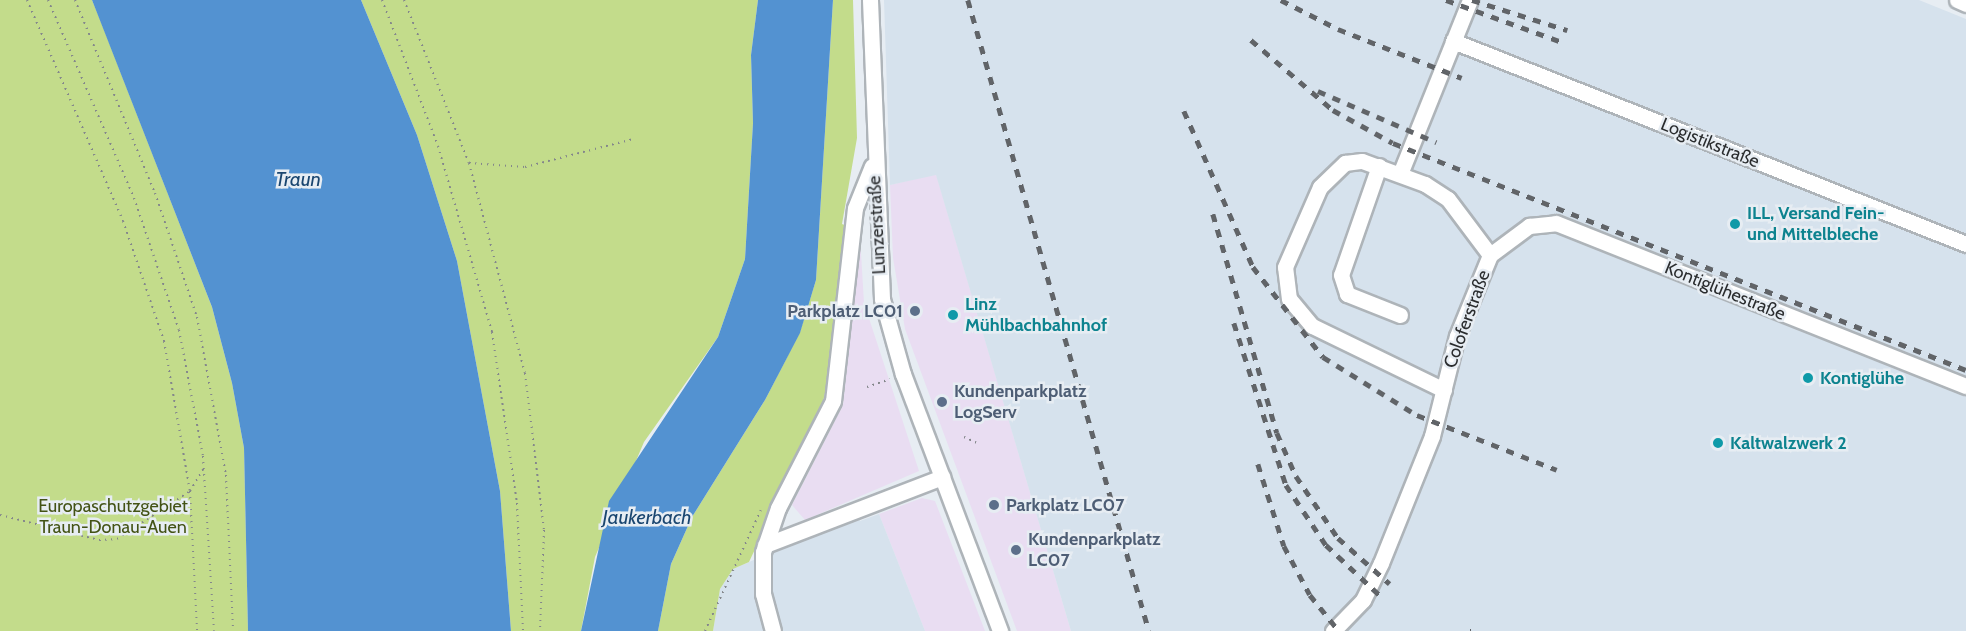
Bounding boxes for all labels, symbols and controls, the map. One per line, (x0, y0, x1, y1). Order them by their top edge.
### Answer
street label: Logistikstraße (1658, 113, 1762, 173)
water label: Traun (275, 167, 321, 191)
street label: Lunzerstraße (864, 175, 890, 275)
place label: ILL, Versand Fein- und Mittelbleche (1747, 203, 1884, 246)
marker: ILL, Versand Fein- und Mittelbleche (1728, 217, 1742, 231)
street label: Kontiglühestraße (1662, 257, 1788, 325)
street label: Coloferstraße (1439, 267, 1495, 371)
place label: Linz Mühlbachbahnhof (965, 294, 1107, 336)
place label: Parkplatz LC01 (787, 300, 903, 322)
marker: Parkplatz LC01 (908, 304, 922, 318)
marker: Linz Mühlbachbahnhof (946, 308, 960, 322)
place label: Kontiglühe (1820, 367, 1904, 389)
marker: Kontiglühe (1801, 371, 1815, 385)
place label: Kundenparkplatz LogServ (954, 381, 1087, 424)
marker: Kundenparkplatz LogServ (935, 395, 949, 409)
place label: Kaltwalzwerk 2 (1730, 432, 1847, 454)
marker: Kaltwalzwerk 2 (1711, 436, 1725, 450)
place label: Parkplatz LC07 (1006, 494, 1124, 516)
park label: Europaschutzgebiet Traun-Donau-Auen (38, 496, 188, 538)
marker: Parkplatz LC07 (987, 498, 1001, 512)
water label: Jaukerbach (603, 505, 691, 529)
place label: Kundenparkplatz LC07 (1028, 529, 1161, 572)
marker: Kundenparkplatz LC07 (1009, 543, 1023, 557)

